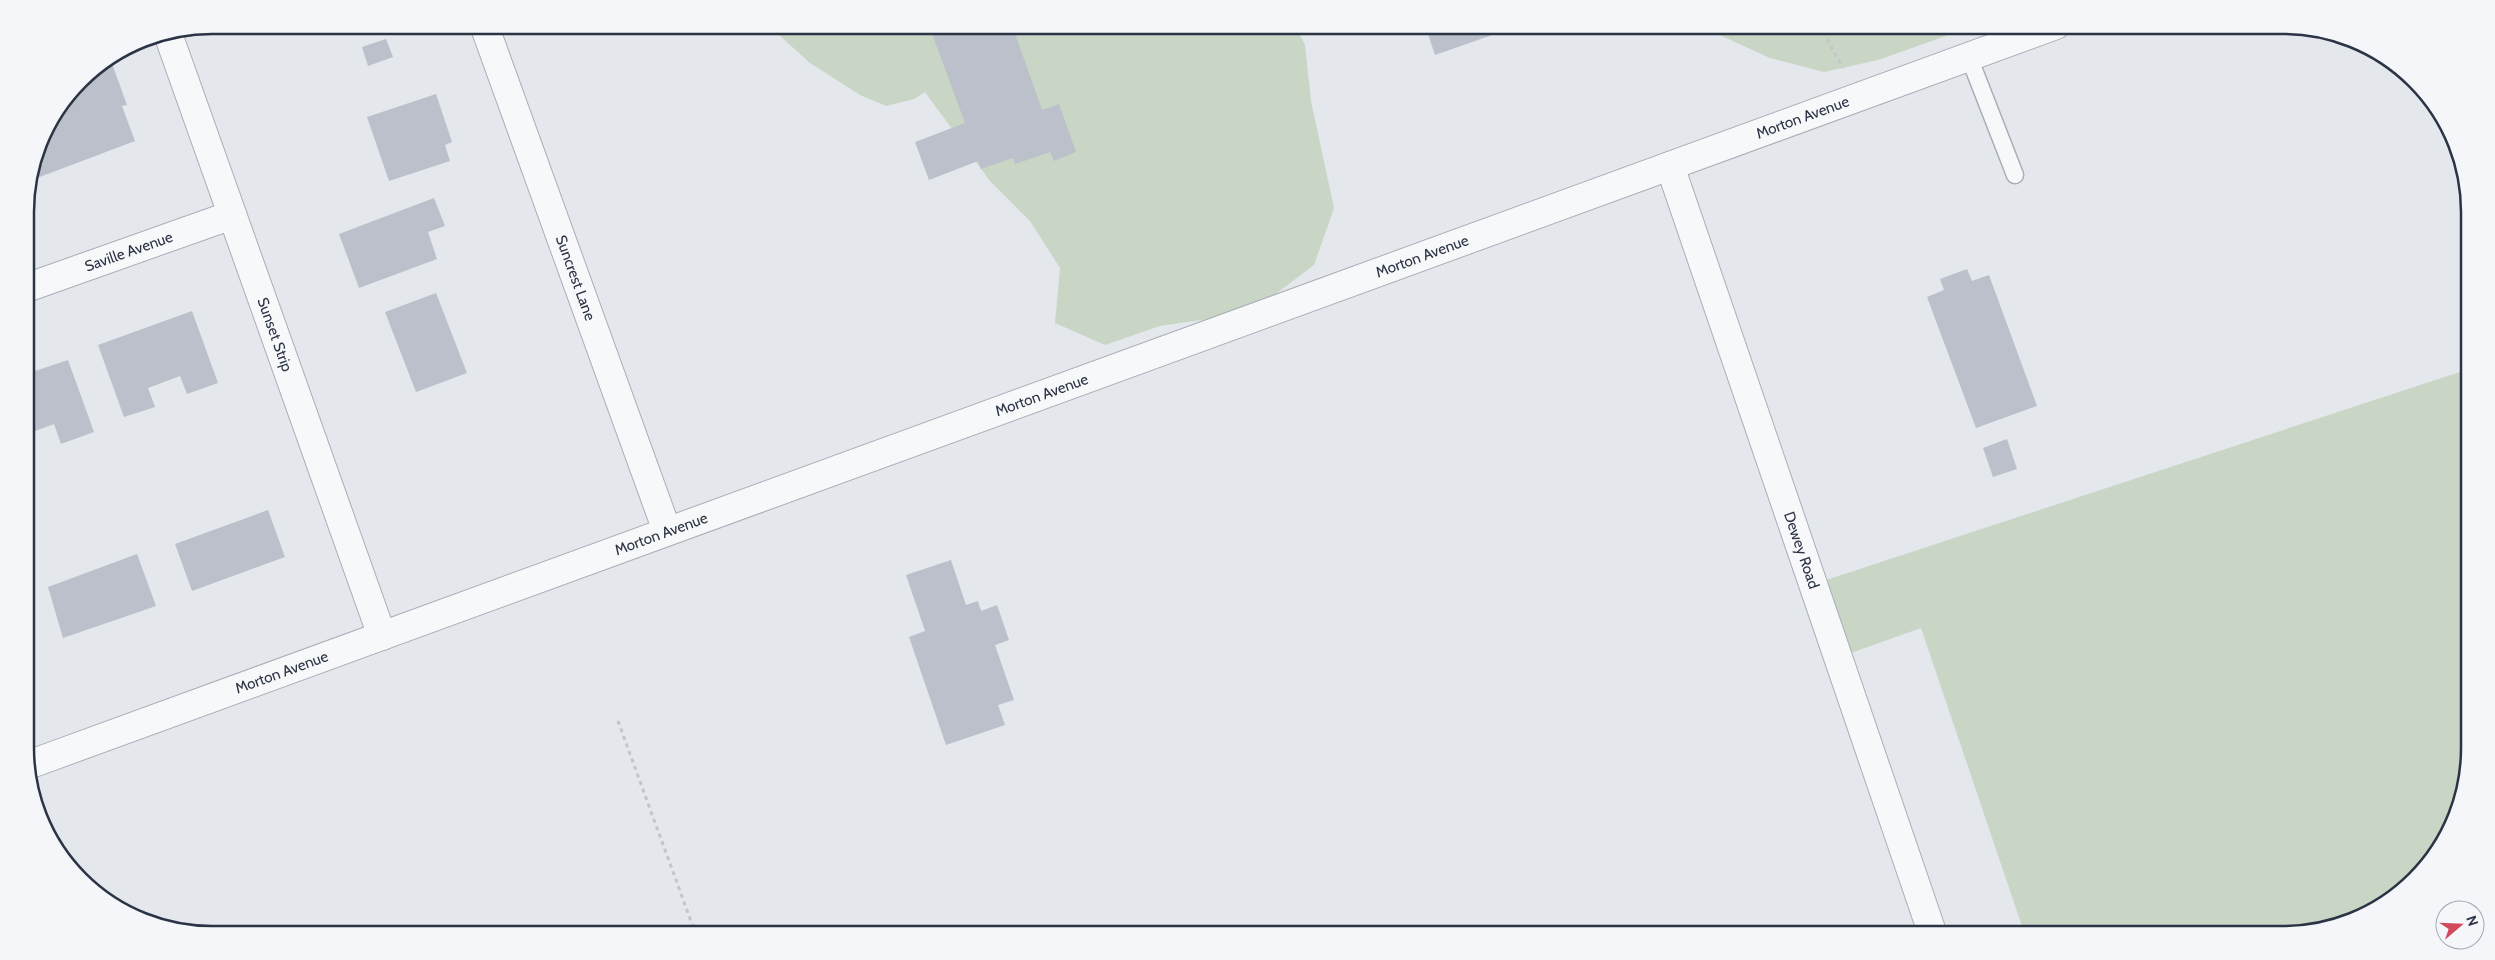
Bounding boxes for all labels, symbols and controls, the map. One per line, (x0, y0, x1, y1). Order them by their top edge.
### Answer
street label: Morton Avenue (1754, 92, 1852, 143)
street label: Saville Avenue (82, 228, 175, 275)
street label: Morton Avenue (1373, 231, 1471, 281)
street label: Suncrest Lane (552, 233, 599, 323)
street label: Sunset Strip (253, 295, 296, 374)
street label: Morton Avenue (993, 370, 1091, 420)
street label: Morton Avenue (612, 509, 710, 559)
street label: Dewey Road (1780, 509, 1823, 591)
street label: Morton Avenue (233, 647, 331, 698)
north arrow (2435, 900, 2485, 950)
text: N (2462, 913, 2482, 928)

